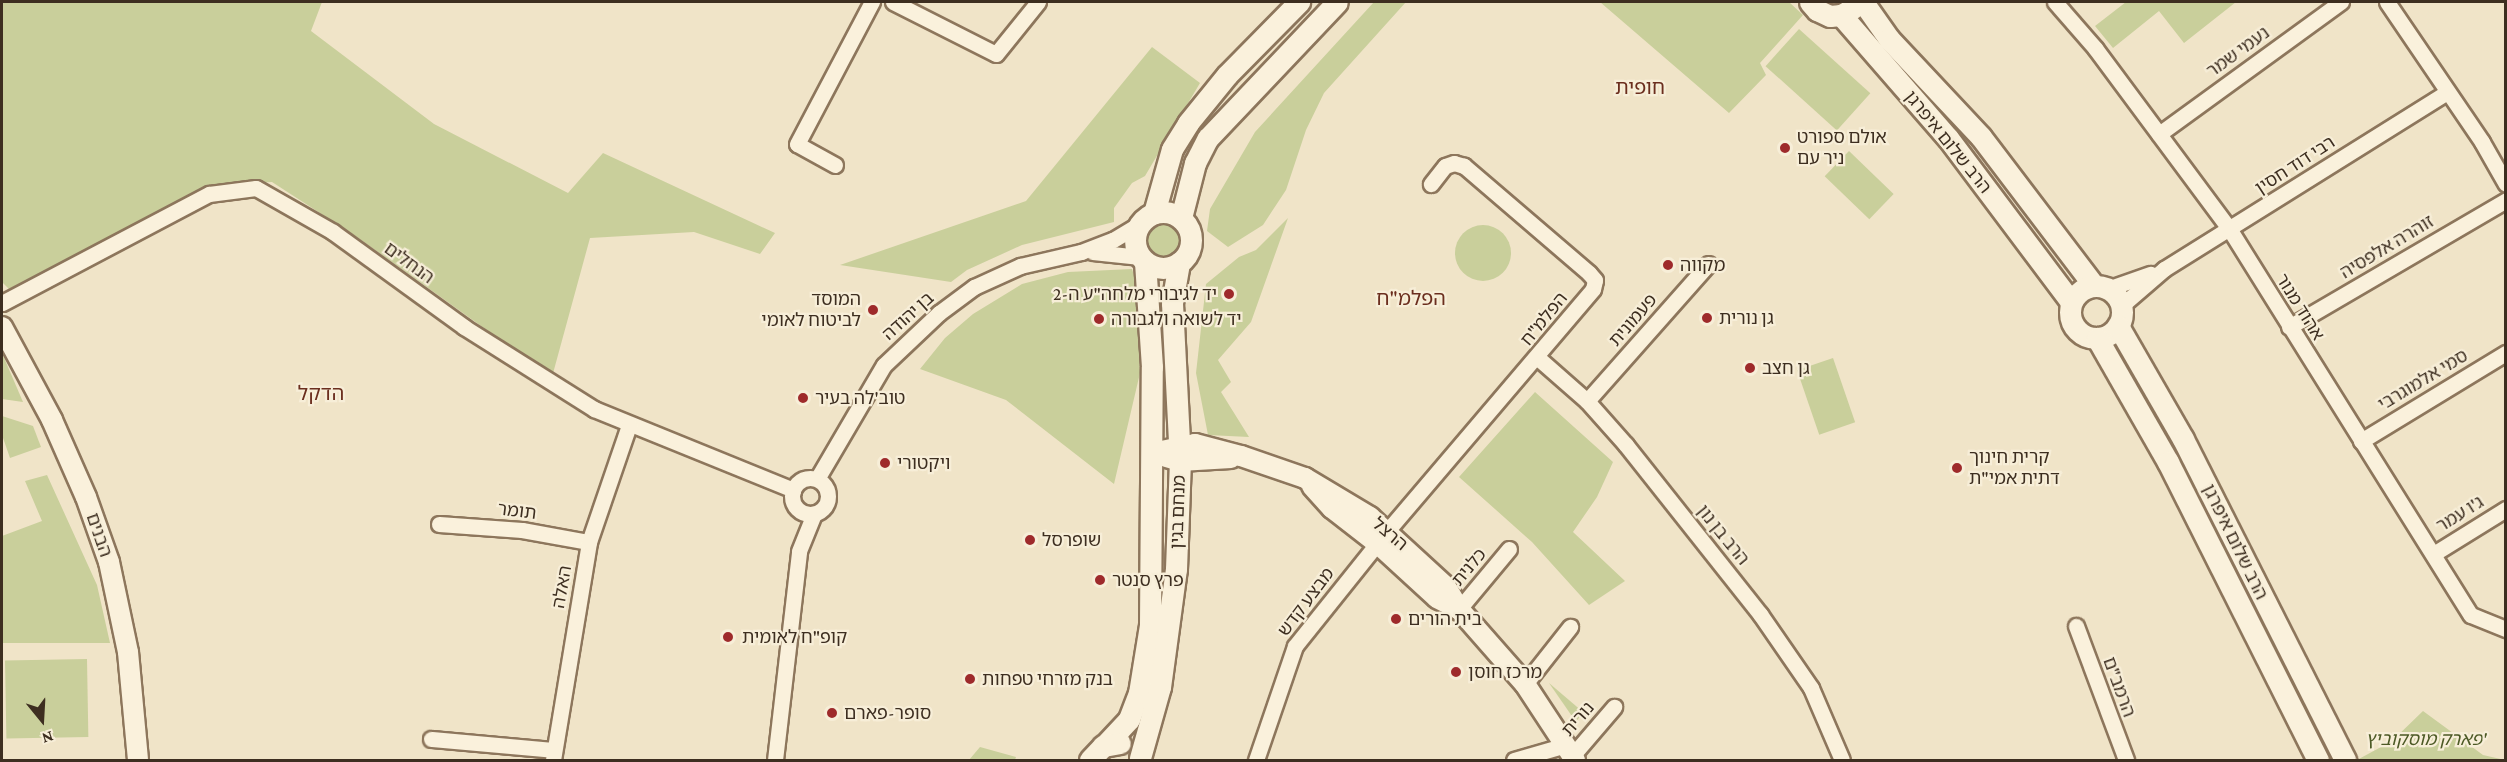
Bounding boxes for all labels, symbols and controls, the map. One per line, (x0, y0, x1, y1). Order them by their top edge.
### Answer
street label: נעמי שמר (2202, 22, 2274, 82)
district label: חופית (1615, 75, 1665, 99)
street label: הרב שלום איפרגן (1900, 86, 1996, 198)
place label: אולם ספורט ניר עם (1797, 127, 1887, 170)
street label: רבי דוד חסין (2251, 131, 2339, 199)
marker: אולם ספורט ניר עם (1778, 141, 1792, 155)
street label: זוהרה אלפסיה (2336, 211, 2438, 283)
street label: הנחלים (380, 238, 438, 288)
place label: מקווה (1680, 254, 1725, 276)
marker: מקווה (1661, 258, 1675, 272)
street label: אהוד מנור (2271, 270, 2329, 344)
place label: יד לגיבורי מלחה"ע ה-2 (1053, 283, 1217, 305)
district label: הפלמ"ח (1376, 286, 1446, 310)
street label: בן יהודה (878, 287, 938, 345)
marker: יד לגיבורי מלחה"ע ה-2 (1222, 287, 1236, 301)
street label: הפלמ"ח (1516, 288, 1572, 350)
place label: המוסד לביטוח לאומי (761, 289, 861, 332)
street label: פעמונית (1604, 289, 1662, 351)
marker: המוסד לביטוח לאומי (866, 303, 880, 317)
place label: גן נורית (1719, 307, 1774, 329)
place label: יד לשואה ולגבורה (1111, 308, 1242, 330)
marker: גן נורית (1700, 311, 1714, 325)
marker: יד לשואה ולגבורה (1092, 312, 1106, 326)
street label: סמי אלמוגרבי (2374, 345, 2472, 415)
place label: גן חצב (1762, 357, 1810, 379)
marker: גן חצב (1743, 361, 1757, 375)
district label: הדקל (298, 381, 344, 405)
place label: טוב'לה בעיר (815, 387, 906, 409)
marker: טוב'לה בעיר (796, 391, 810, 405)
place label: קרית חינוך דתית אמי"ת (1969, 447, 2060, 490)
place label: ויקטורי (897, 452, 950, 474)
marker: ויקטורי (878, 456, 892, 470)
marker: קרית חינוך דתית אמי"ת (1950, 461, 1964, 475)
street label: מנחם בגין (1166, 475, 1190, 549)
street label: הרב שלום איפרגן (2198, 481, 2272, 603)
street label: ג'ו עמר (2432, 491, 2488, 537)
street label: תומר (496, 498, 538, 524)
street label: הרב בן נון (1692, 500, 1754, 570)
street label: הבנים (81, 510, 117, 560)
street label: הרצל (1368, 513, 1412, 555)
place label: שופרסל (1042, 529, 1101, 551)
marker: שופרסל (1023, 533, 1037, 547)
street label: כלנית (1447, 544, 1491, 590)
street label: מבצע קדש (1273, 563, 1339, 641)
street label: האלה (548, 564, 576, 610)
place label: פרץ סנטר (1112, 569, 1184, 591)
marker: פרץ סנטר (1093, 573, 1107, 587)
place label: בית הורים (1408, 608, 1482, 630)
marker: בית הורים (1389, 612, 1403, 626)
place label: קופ"ח לאומית (742, 626, 847, 648)
marker: קופ"ח לאומית (719, 628, 737, 646)
street label: הרמב"ם (2098, 654, 2140, 720)
place label: מרכז חוסן (1468, 661, 1542, 683)
marker: מרכז חוסן (1449, 665, 1463, 679)
place label: בנק מזרחי טפחות (982, 668, 1113, 690)
marker: בנק מזרחי טפחות (963, 672, 977, 686)
north arrow (12, 690, 72, 750)
street label: נורית (1557, 697, 1599, 741)
place label: סופר-פארם (844, 702, 931, 724)
marker: סופר-פארם (825, 706, 839, 720)
text: N (40, 728, 56, 747)
park label: פארק מוסקוביץ' (2366, 728, 2486, 750)

